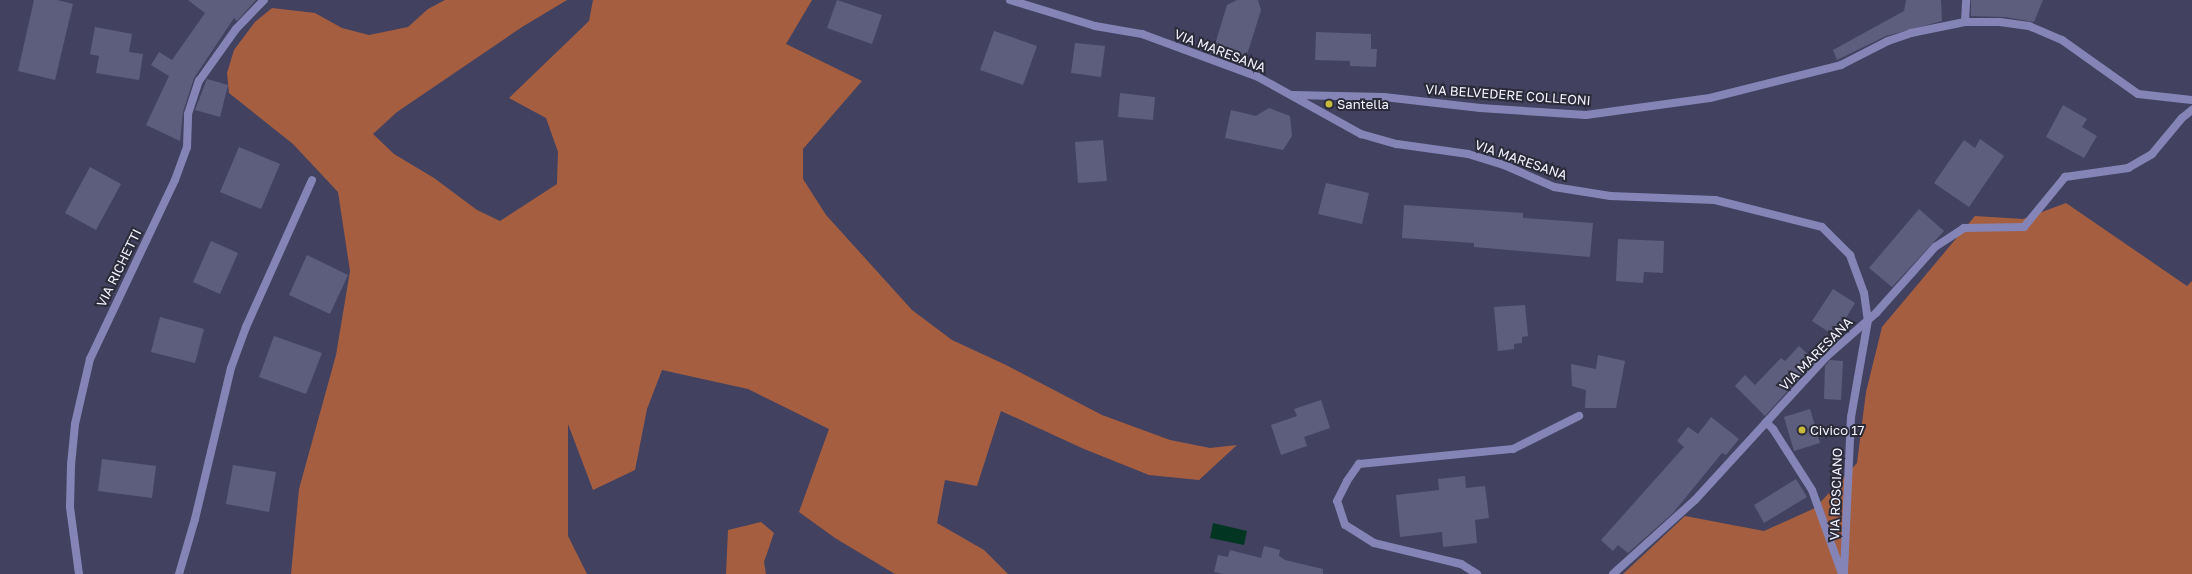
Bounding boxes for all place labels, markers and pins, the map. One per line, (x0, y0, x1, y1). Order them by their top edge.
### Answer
place label: Santella (1337, 96, 1389, 112)
marker: Santella (1324, 99, 1334, 109)
place label: Civico 17 (1810, 422, 1864, 438)
marker: Civico 17 (1797, 425, 1807, 435)

